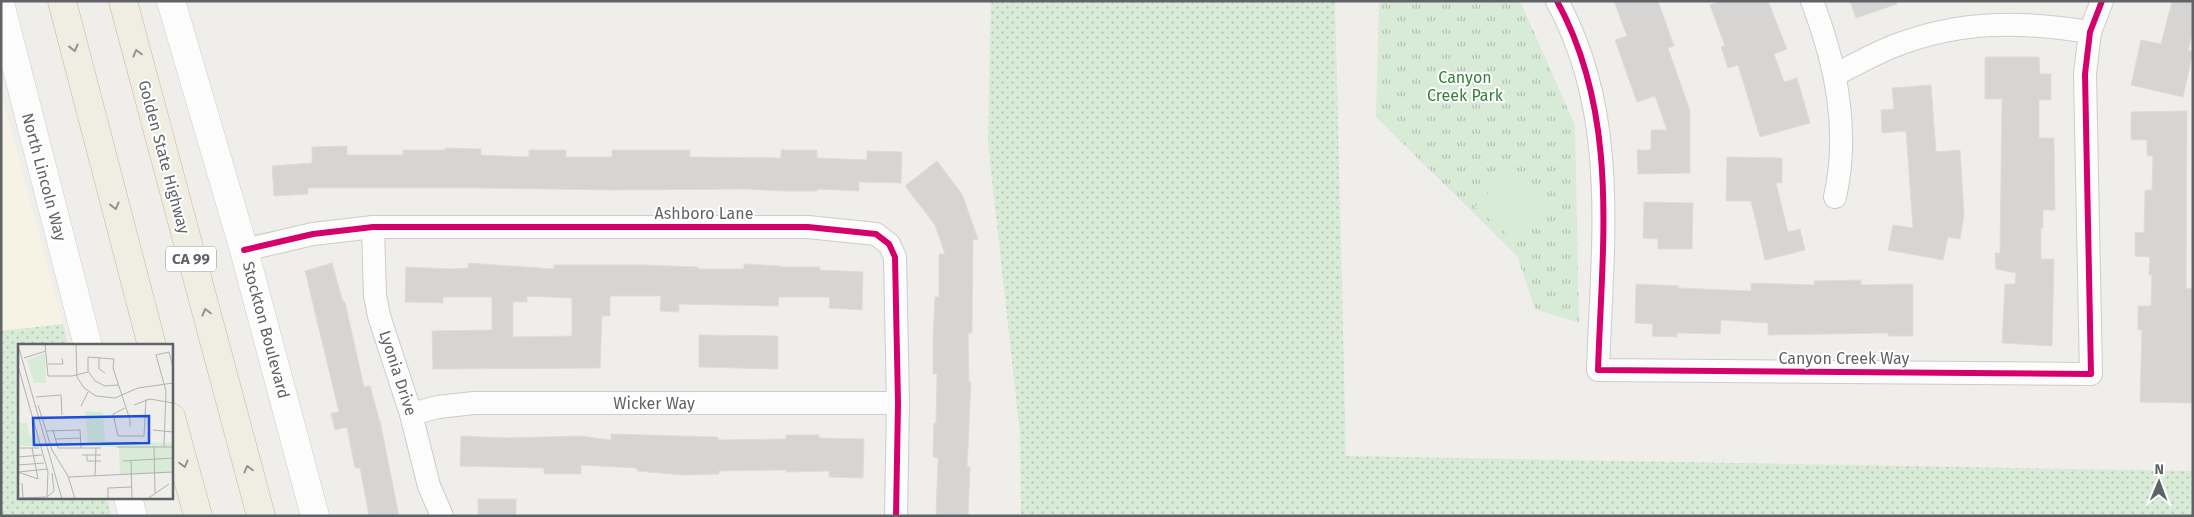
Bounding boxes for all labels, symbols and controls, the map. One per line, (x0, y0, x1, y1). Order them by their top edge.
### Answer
one-way arrow (69, 44, 79, 52)
one-way arrow (132, 49, 143, 58)
park label: Canyon Creek Park (1427, 68, 1504, 105)
street label: Golden State Highway (134, 78, 194, 236)
street label: North Lincoln Way (18, 111, 70, 243)
one-way arrow (109, 201, 120, 210)
street label: Ashboro Lane (655, 204, 753, 223)
road number: CA 99 (166, 246, 216, 272)
street label: Stockton Boulevard (239, 259, 293, 401)
one-way arrow (201, 308, 211, 316)
street label: Lyonia Drive (375, 328, 421, 418)
inset map (18, 344, 172, 500)
street label: Canyon Creek Way (1779, 349, 1910, 368)
street label: Wicker Way (613, 394, 695, 413)
north arrow (2134, 457, 2184, 507)
one-way arrow (178, 460, 189, 468)
text: N (2154, 461, 2164, 478)
one-way arrow (243, 464, 254, 473)

